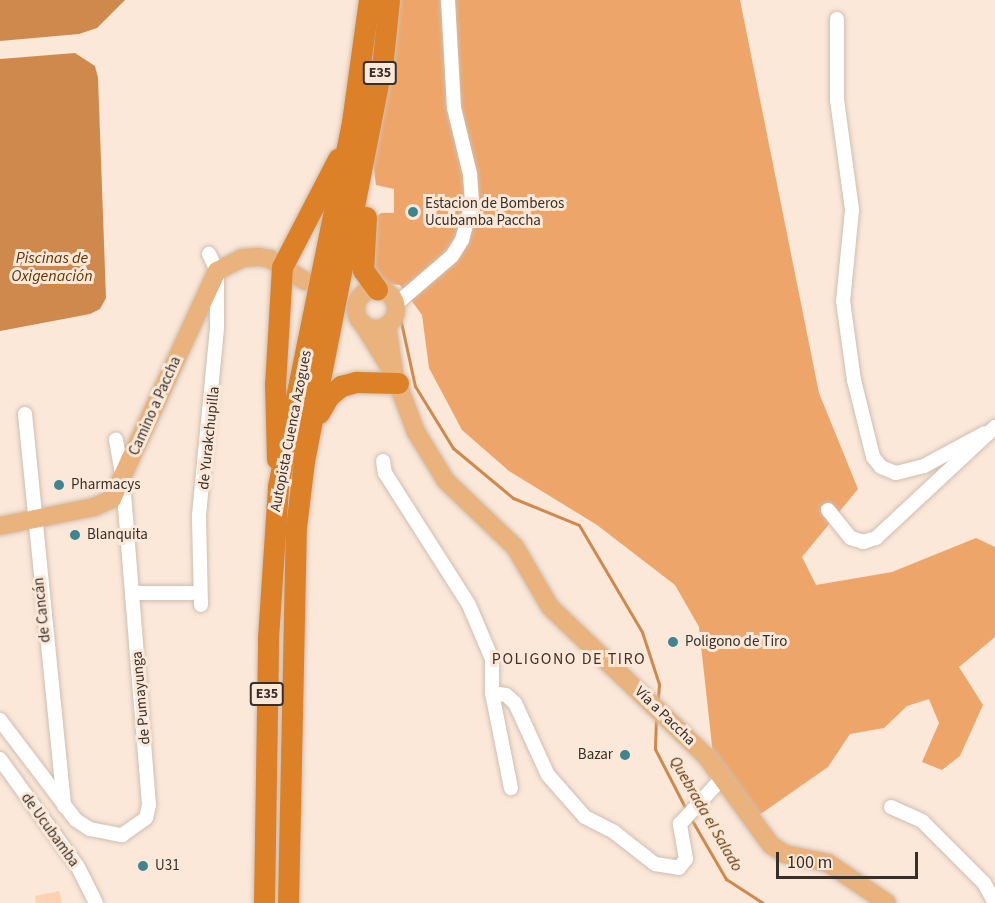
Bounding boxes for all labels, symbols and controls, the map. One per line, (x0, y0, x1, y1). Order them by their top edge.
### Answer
road number: E35 (362, 62, 398, 84)
place label: Estacion de Bomberos Ucubamba Paccha (425, 194, 564, 229)
marker: Estacion de Bomberos Ucubamba Paccha (406, 205, 420, 219)
water label: Piscinas de Oxigenación (11, 248, 93, 286)
street label: Autopista Cuenca Azogues (267, 349, 315, 513)
street label: Camino a Paccha (125, 354, 185, 458)
street label: de Yurakchupilla (195, 386, 223, 490)
place label: Pharmacys (71, 476, 141, 494)
marker: Pharmacys (52, 478, 66, 492)
place label: Blanquita (87, 526, 148, 544)
marker: Blanquita (68, 528, 82, 542)
street label: de Cancán (30, 576, 54, 644)
place label: Poligono de Tiro (685, 633, 787, 651)
marker: Poligono de Tiro (666, 635, 680, 649)
district label: POLIGONO DE TIRO (492, 649, 646, 669)
street label: de Pumayunga (128, 651, 154, 745)
road number: E35 (249, 683, 285, 705)
street label: Vía a Paccha (631, 683, 699, 749)
place label: Bazar (578, 746, 613, 764)
marker: Bazar (618, 748, 632, 762)
water label: Quebrada el Salado (665, 753, 747, 875)
street label: de Ucubamba (17, 789, 83, 871)
scale bar (779, 840, 922, 878)
text: 100 m (787, 850, 832, 875)
place label: U31 (155, 857, 180, 875)
marker: U31 (136, 859, 150, 873)

